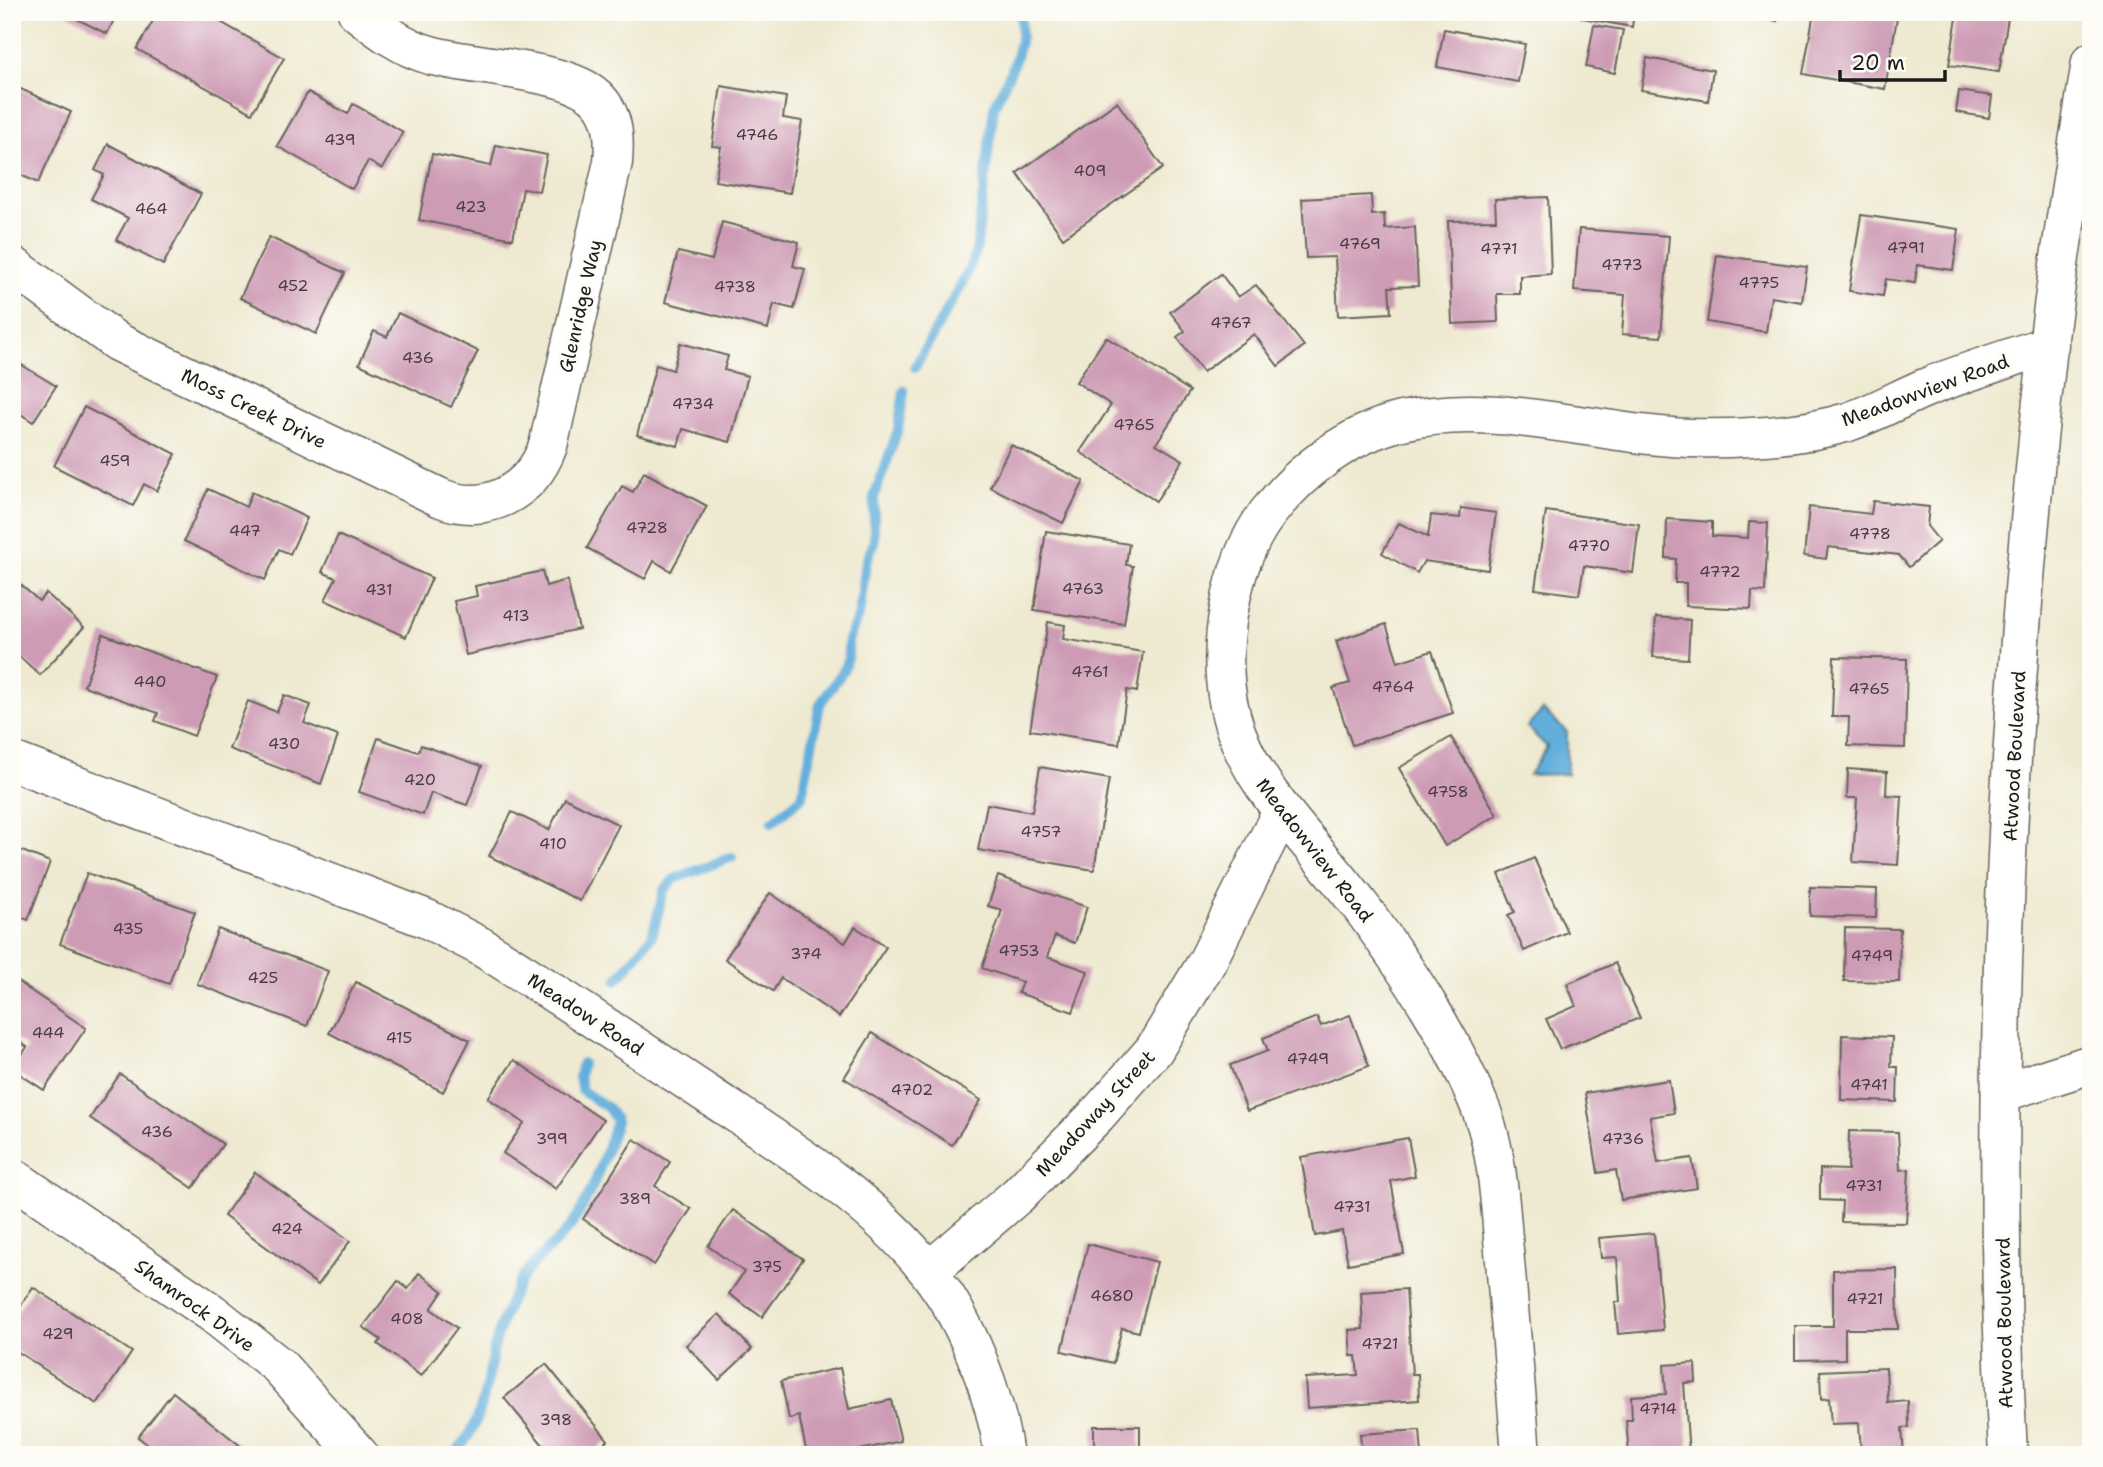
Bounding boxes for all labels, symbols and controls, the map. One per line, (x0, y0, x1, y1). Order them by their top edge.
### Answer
scale bar (1840, 38, 1946, 82)
text: 20 m (1851, 49, 1905, 77)
house number: 4746 (736, 124, 778, 145)
house number: 439 (324, 129, 356, 150)
house number: 409 (1073, 160, 1107, 181)
house number: 423 (455, 196, 487, 217)
house number: 464 (135, 198, 167, 219)
house number: 4769 (1339, 233, 1381, 254)
street label: Glenridge Way (553, 237, 608, 375)
house number: 4791 (1887, 237, 1925, 258)
house number: 4771 (1480, 238, 1518, 259)
house number: 4773 (1601, 254, 1643, 275)
house number: 4775 (1739, 272, 1779, 293)
house number: 452 (278, 275, 308, 296)
house number: 4738 (714, 276, 756, 297)
house number: 4767 (1210, 312, 1252, 333)
house number: 436 (402, 347, 434, 368)
street label: Meadowview Road (1838, 349, 2012, 432)
street label: Moss Creek Drive (177, 363, 330, 454)
house number: 4734 (672, 393, 714, 414)
house number: 4765 (1114, 414, 1155, 435)
house number: 459 (100, 450, 130, 471)
house number: 4728 (626, 517, 668, 538)
house number: 447 (229, 520, 261, 541)
house number: 4778 (1849, 523, 1891, 544)
house number: 4770 (1568, 535, 1610, 556)
house number: 4772 (1699, 561, 1741, 582)
house number: 4763 (1062, 578, 1104, 599)
house number: 431 (365, 579, 393, 600)
house number: 413 (502, 605, 530, 626)
house number: 4761 (1071, 661, 1109, 682)
street label: Atwood Boulevard (1998, 670, 2031, 842)
house number: 440 (133, 671, 167, 692)
house number: 4764 (1372, 676, 1414, 697)
house number: 4765 (1849, 678, 1890, 699)
house number: 430 (268, 733, 300, 754)
house number: 420 (404, 769, 436, 790)
street label: Meadowview Road (1250, 773, 1379, 928)
house number: 4758 (1427, 781, 1469, 802)
house number: 4757 (1021, 821, 1061, 842)
house number: 410 (539, 833, 567, 854)
house number: 435 (113, 918, 143, 939)
house number: 4753 (999, 940, 1040, 961)
house number: 374 (790, 943, 822, 964)
house number: 4749 (1851, 945, 1893, 966)
house number: 425 (248, 967, 278, 988)
street label: Meadow Road (523, 967, 649, 1061)
house number: 444 (32, 1022, 64, 1043)
house number: 415 (386, 1027, 412, 1048)
street label: Meadoway Street (1030, 1045, 1161, 1182)
house number: 4749 (1287, 1048, 1329, 1069)
house number: 4741 (1850, 1074, 1888, 1095)
house number: 4702 (891, 1079, 933, 1100)
house number: 436 (141, 1121, 173, 1142)
house number: 399 (536, 1128, 568, 1149)
house number: 4736 (1602, 1128, 1644, 1149)
house number: 4731 (1845, 1175, 1883, 1196)
house number: 389 (619, 1188, 651, 1209)
house number: 4731 (1333, 1196, 1371, 1217)
house number: 424 (271, 1218, 303, 1239)
street label: Atwood Boulevard (1991, 1237, 2018, 1409)
street label: Shamrock Drive (130, 1253, 260, 1357)
house number: 375 (752, 1256, 782, 1277)
house number: 4680 (1090, 1285, 1134, 1306)
house number: 4721 (1846, 1288, 1884, 1309)
house number: 408 (390, 1308, 424, 1329)
house number: 429 (42, 1323, 74, 1344)
house number: 4721 (1361, 1333, 1399, 1354)
house number: 4714 (1639, 1398, 1677, 1419)
house number: 398 (540, 1409, 572, 1430)

